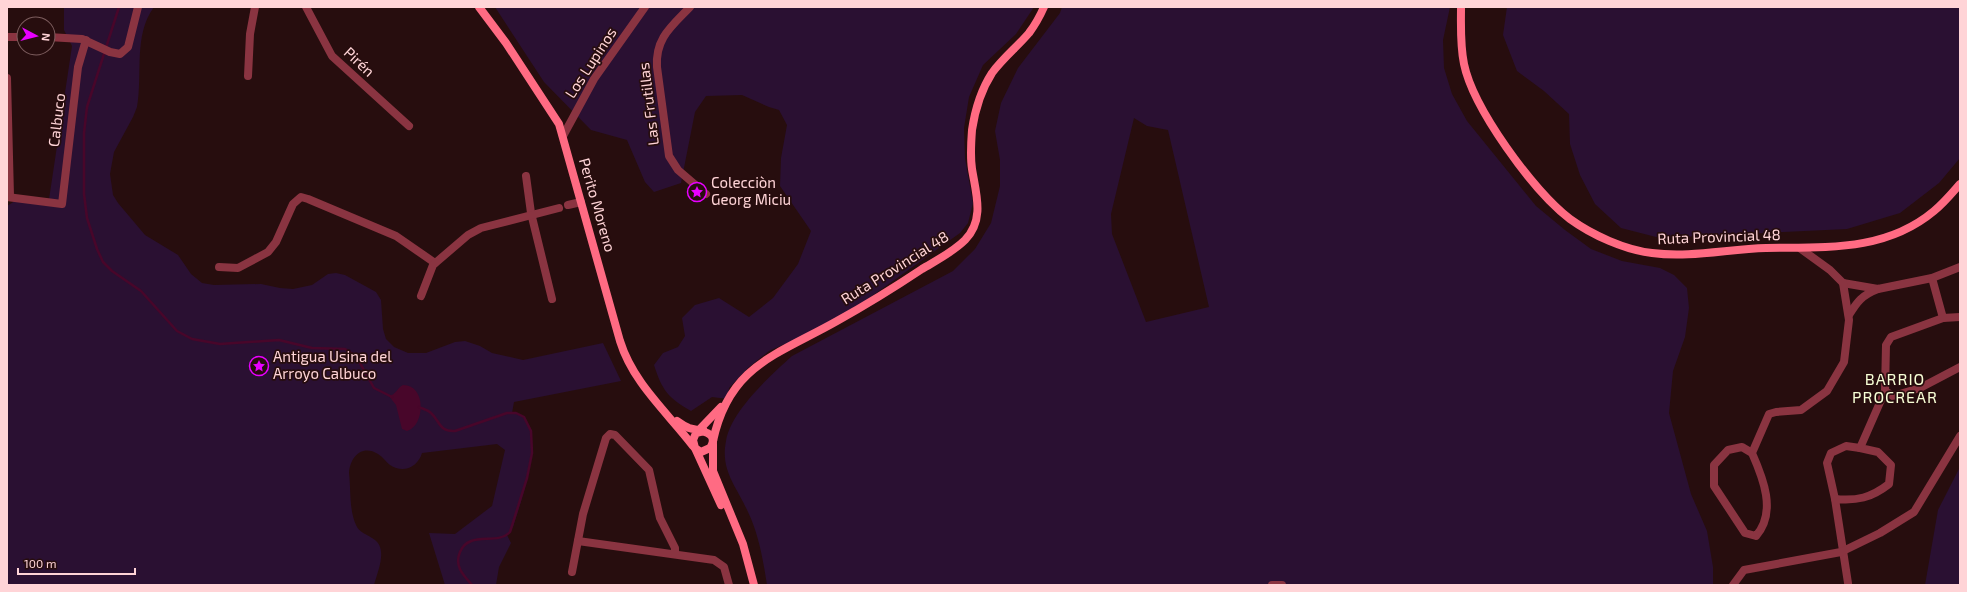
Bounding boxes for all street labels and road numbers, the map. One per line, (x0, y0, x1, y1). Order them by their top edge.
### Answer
street label: Los Lupinos (561, 24, 620, 101)
street label: Pirén (341, 43, 379, 80)
street label: Las Frutillas (634, 62, 662, 147)
street label: Calbuco (44, 92, 68, 148)
street label: Perito Moreno (576, 156, 620, 254)
street label: Ruta Provincial 48 (1657, 225, 1781, 247)
street label: Ruta Provincial 48 (837, 227, 952, 308)

